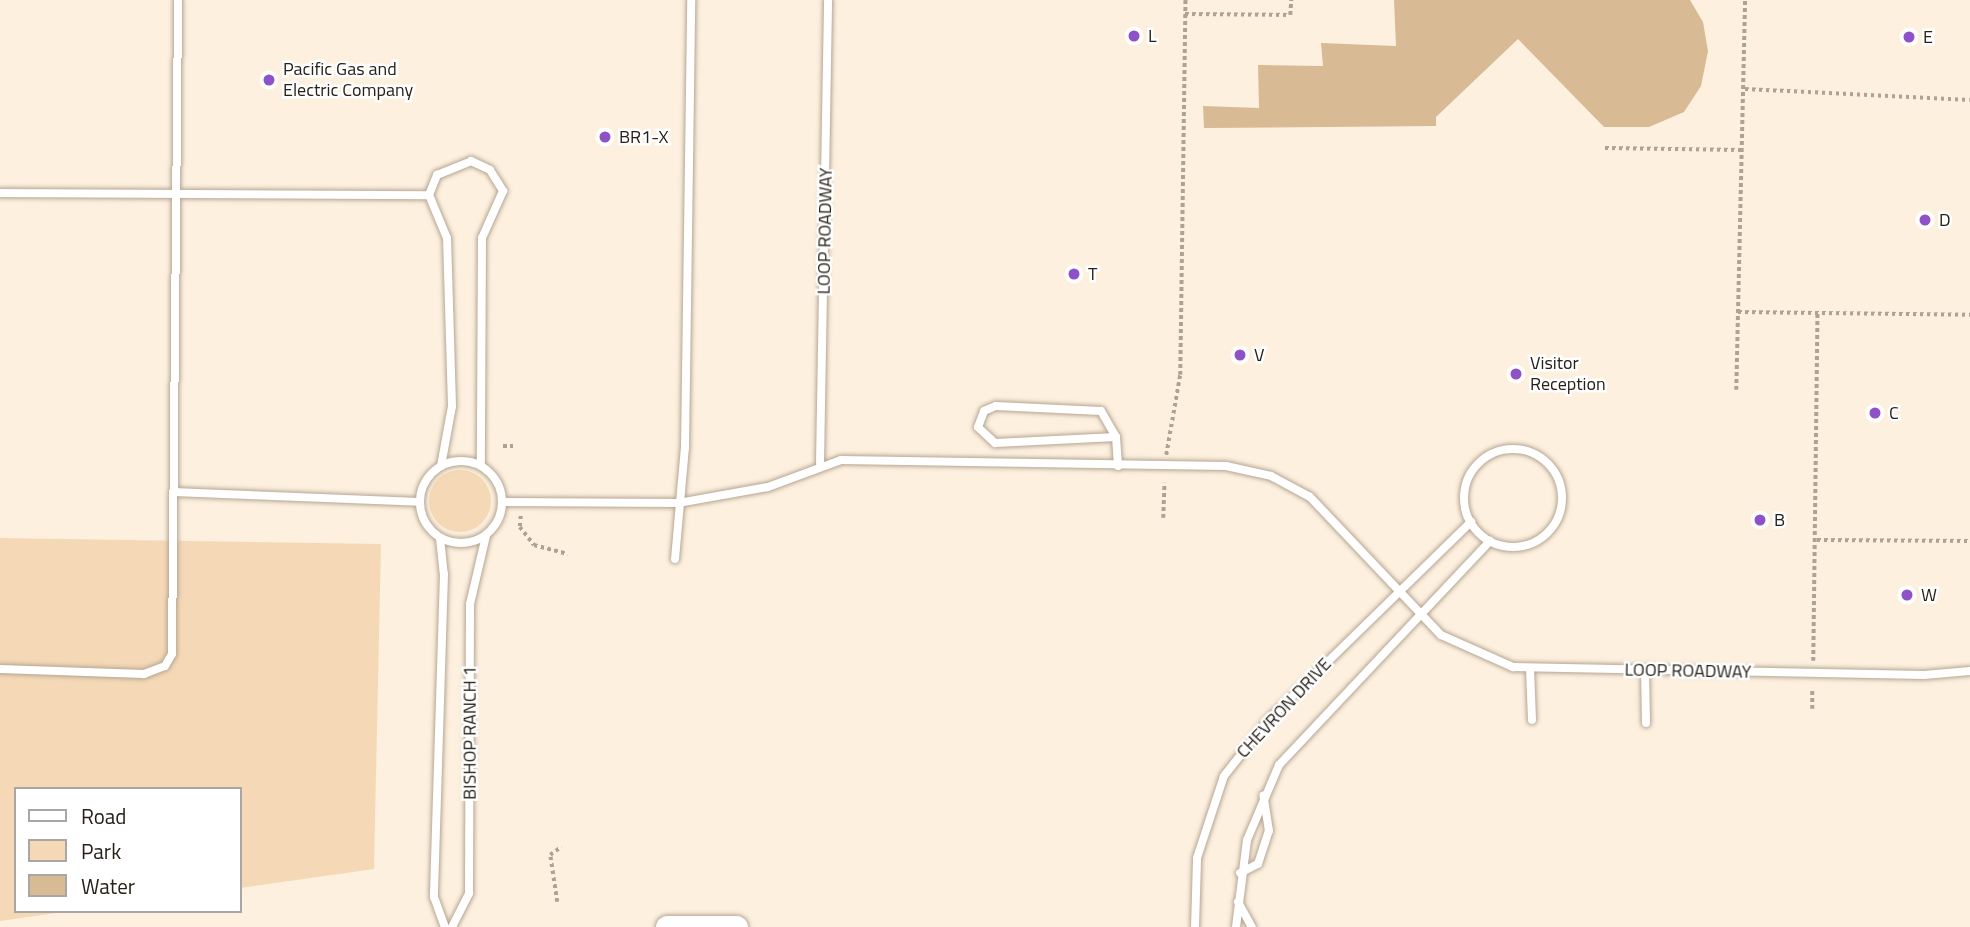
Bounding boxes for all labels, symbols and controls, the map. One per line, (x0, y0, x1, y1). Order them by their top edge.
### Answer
place label: L (1148, 25, 1157, 47)
place label: E (1923, 26, 1933, 48)
marker: L (1126, 28, 1142, 44)
marker: E (1901, 29, 1917, 45)
place label: Pacific Gas and Electric Company (283, 59, 413, 102)
marker: Pacific Gas and Electric Company (261, 72, 277, 88)
place label: BR1-X (619, 126, 668, 148)
marker: BR1-X (597, 129, 613, 145)
street label: LOOP ROADWAY (813, 167, 837, 295)
place label: D (1939, 209, 1951, 231)
marker: D (1917, 212, 1933, 228)
place label: T (1088, 263, 1097, 285)
marker: T (1066, 266, 1082, 282)
place label: V (1254, 344, 1264, 366)
marker: V (1232, 347, 1248, 363)
place label: Visitor Reception (1530, 353, 1606, 396)
marker: Visitor Reception (1508, 366, 1524, 382)
place label: C (1889, 402, 1899, 424)
marker: C (1867, 405, 1883, 421)
place label: B (1774, 509, 1785, 531)
marker: B (1752, 512, 1768, 528)
place label: W (1921, 584, 1937, 606)
marker: W (1899, 587, 1915, 603)
street label: CHEVRON DRIVE (1232, 653, 1336, 763)
street label: LOOP ROADWAY (1624, 659, 1752, 683)
street label: BISHOP RANCH 1 (459, 666, 481, 800)
legend (14, 787, 242, 913)
text: Road (81, 800, 126, 832)
text: Park (81, 835, 121, 867)
text: Water (81, 870, 135, 902)

